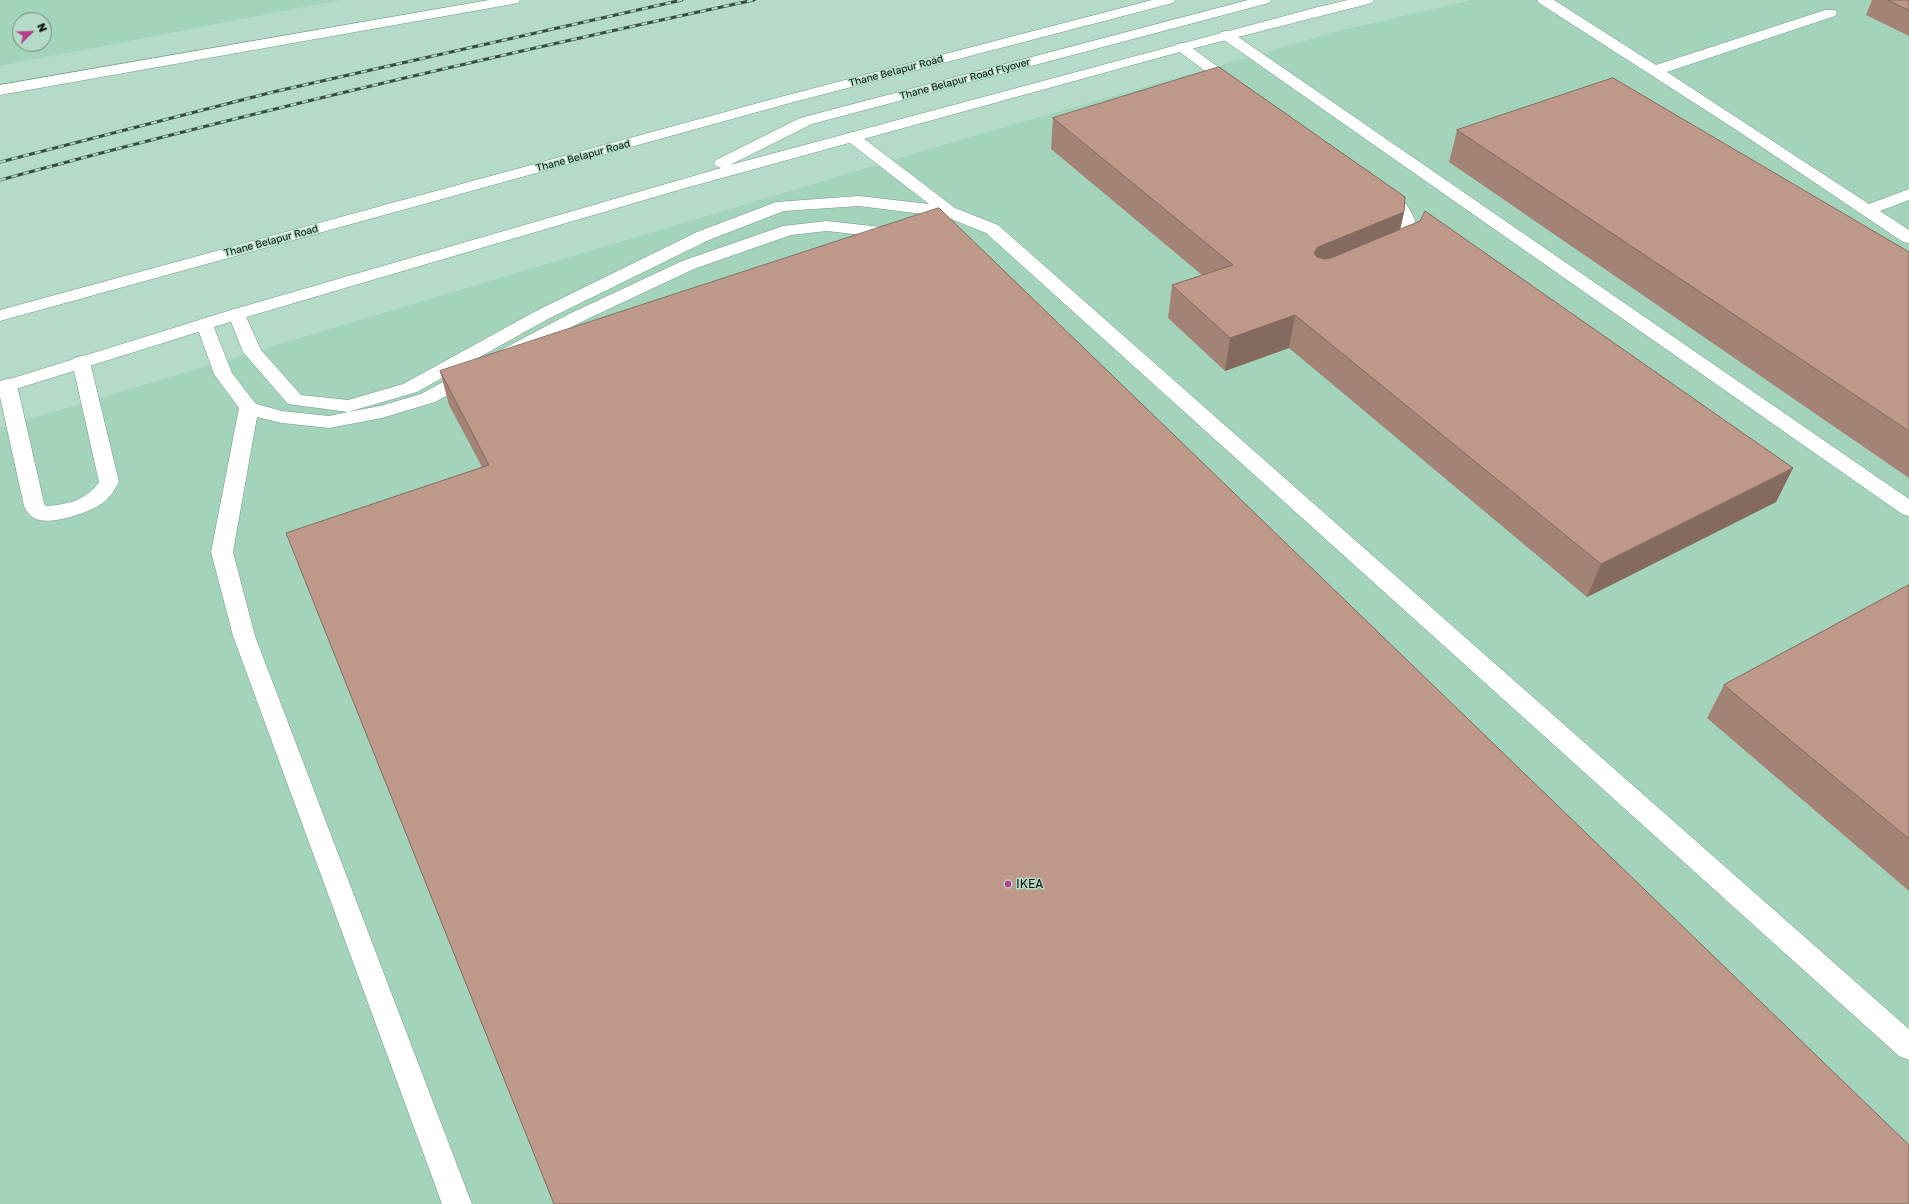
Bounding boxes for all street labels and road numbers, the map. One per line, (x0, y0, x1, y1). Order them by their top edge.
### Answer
street label: Thane Belapur Road (848, 53, 944, 89)
street label: Thane Belapur Road Flyover (898, 56, 1032, 102)
street label: Thane Belapur Road (535, 138, 631, 174)
street label: Thane Belapur Road (223, 223, 319, 259)

